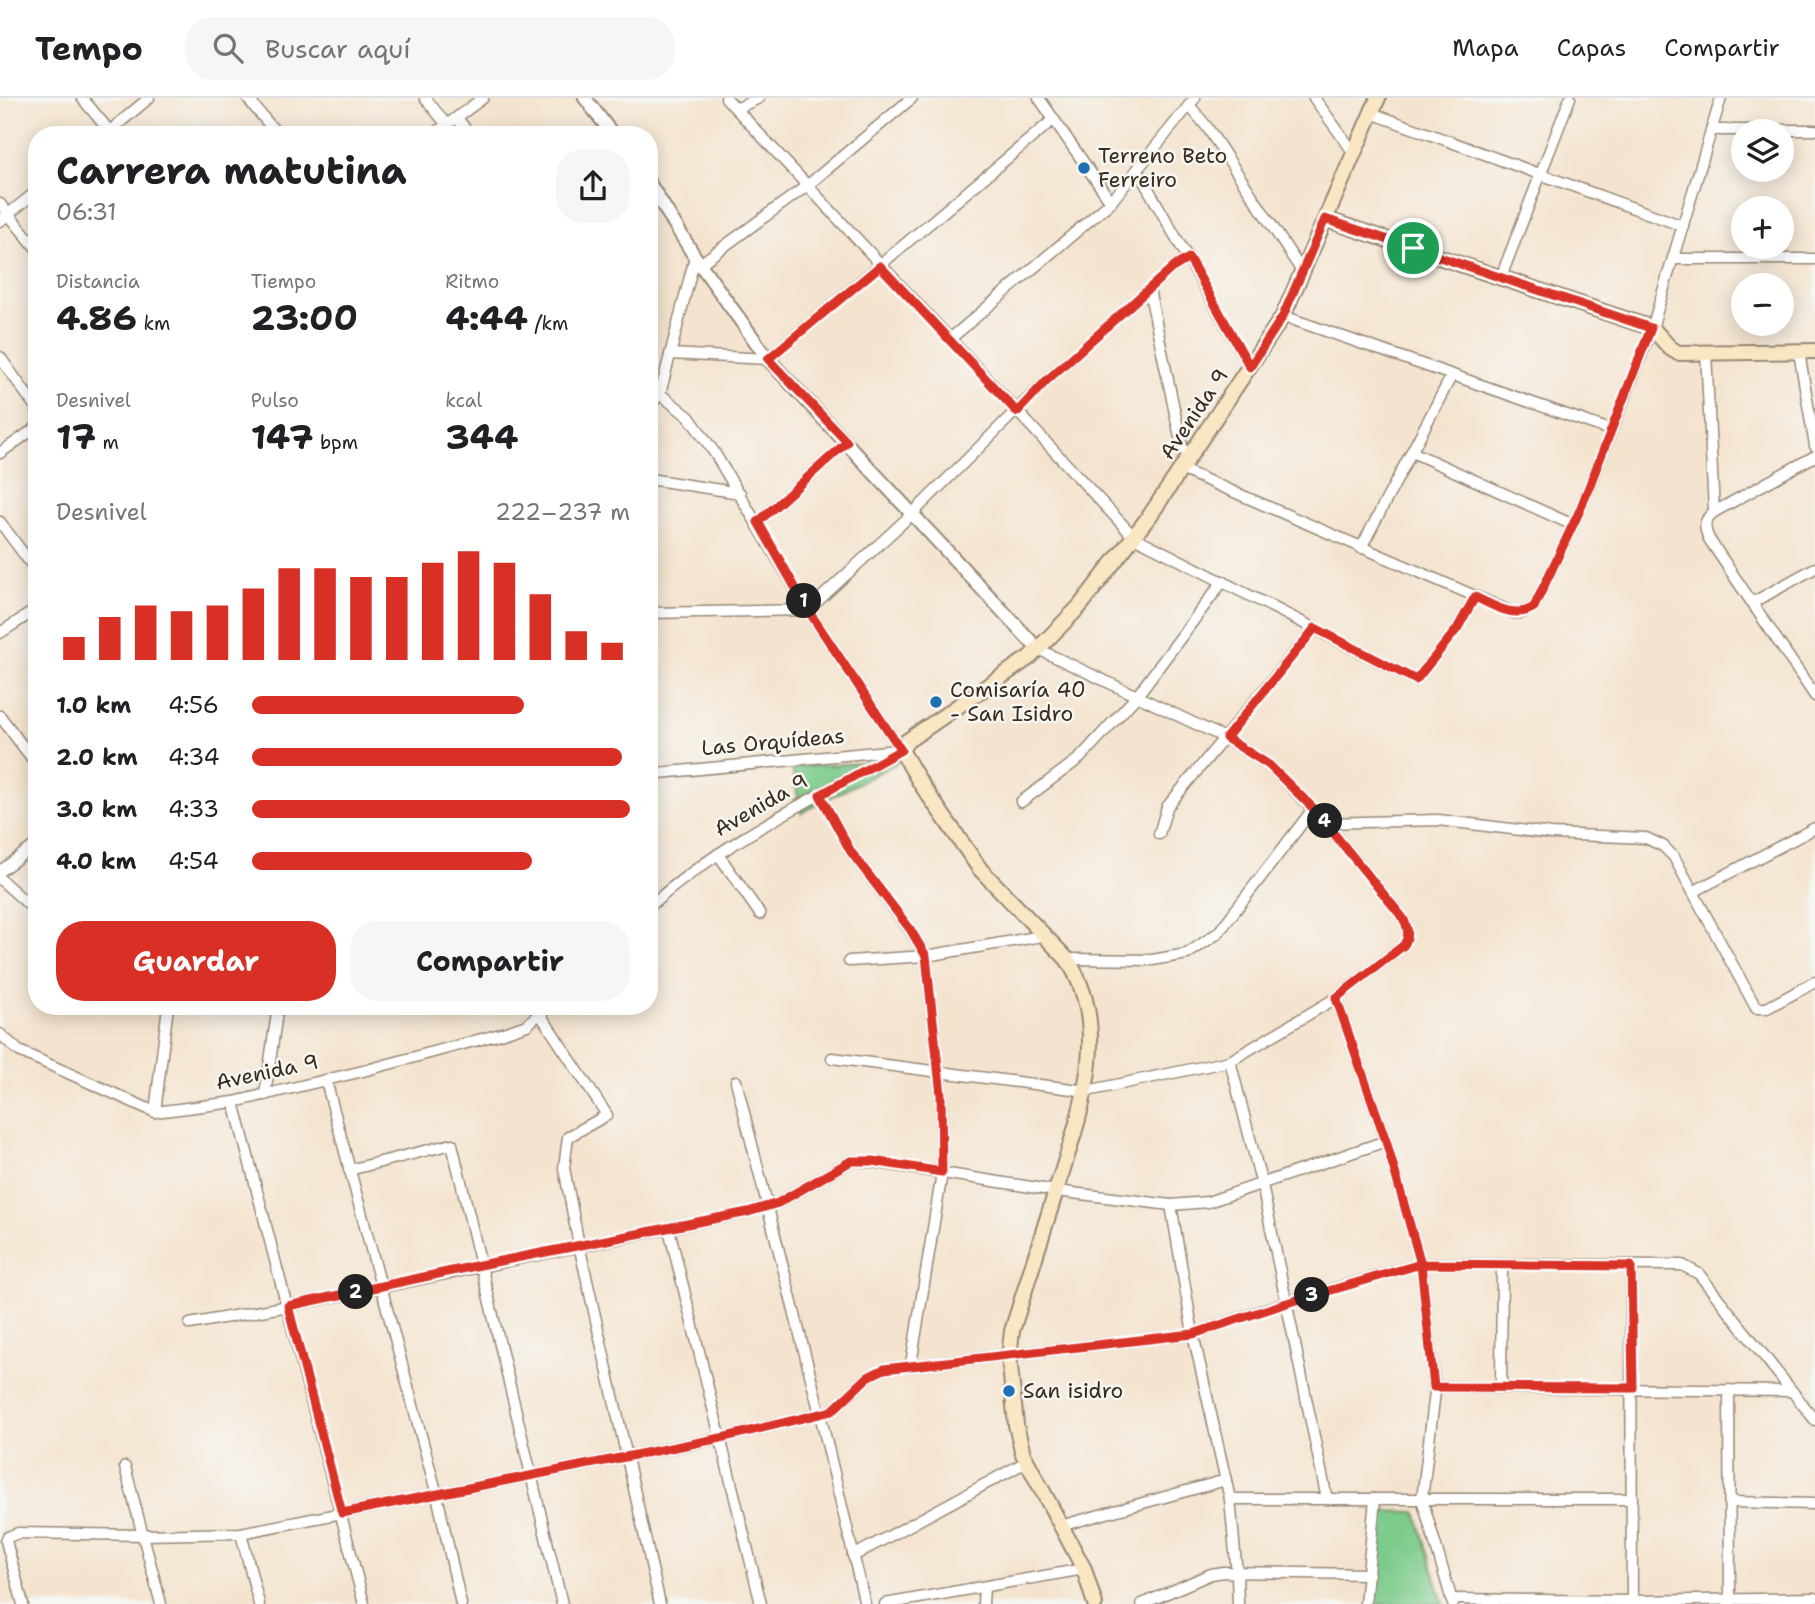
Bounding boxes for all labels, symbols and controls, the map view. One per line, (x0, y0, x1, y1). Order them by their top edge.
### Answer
search box (185, 17, 675, 80)
text: Tempo (35, 26, 143, 71)
icon: search (209, 29, 247, 67)
text: Buscar aquí (265, 31, 411, 66)
text: Mapa (1452, 32, 1519, 64)
text: Capas (1557, 32, 1626, 64)
text: Compartir (1664, 32, 1780, 64)
map controls (1731, 119, 1794, 336)
button: layers (1731, 119, 1794, 182)
place label: Terreno Beto Ferreiro (1098, 142, 1227, 194)
text: Carrera matutina (56, 145, 407, 196)
button: share (556, 149, 630, 223)
marker: Terreno Beto Ferreiro (1076, 160, 1092, 176)
button: + (1731, 196, 1794, 259)
text: 06:31 (56, 197, 117, 227)
pin (1383, 218, 1443, 278)
icon: arrive (1394, 229, 1432, 267)
text: Distancia (56, 269, 140, 294)
text: Tiempo (251, 269, 316, 294)
text: Ritmo (445, 269, 499, 294)
button: − (1731, 273, 1794, 336)
text: 4.86 (56, 294, 137, 341)
text: 23:00 (251, 294, 358, 341)
text: 4:44 (445, 294, 528, 341)
text: km (137, 311, 170, 336)
text: /km (528, 311, 568, 336)
street label: Avenida 9 (1153, 363, 1235, 465)
text: Desnivel (56, 388, 131, 413)
text: Pulso (251, 388, 299, 413)
text: kcal (445, 388, 482, 413)
text: 17 (56, 413, 96, 460)
text: 147 (251, 413, 313, 460)
text: 344 (445, 413, 518, 460)
text: m (96, 430, 119, 455)
text: bpm (313, 430, 358, 455)
text: Desnivel (56, 497, 147, 527)
text: 222–237 m (495, 497, 630, 527)
pin: 1 (786, 584, 822, 618)
text: 1 (799, 588, 808, 613)
place label: Comisaría 40 - San Isidro (950, 676, 1086, 728)
text: 1.0 km (56, 690, 131, 720)
text: 4:56 (168, 690, 219, 720)
marker: Comisaría 40 - San Isidro (928, 694, 944, 710)
street label: Las Orquídeas (700, 722, 846, 762)
text: 2.0 km (56, 742, 138, 772)
text: 4:34 (168, 742, 220, 772)
street label: Avenida 9 (709, 767, 813, 843)
text: 3.0 km (56, 794, 137, 824)
text: 4:33 (168, 794, 219, 824)
pin: 4 (1308, 804, 1342, 838)
text: 4 (1318, 808, 1331, 833)
text: 4.0 km (56, 846, 137, 876)
text: 4:54 (168, 846, 219, 876)
button: Guardar (56, 921, 336, 1001)
button: Compartir (350, 921, 630, 1001)
street label: Avenida 9 (213, 1047, 321, 1097)
pin: 2 (338, 1274, 374, 1310)
pin: 3 (1294, 1278, 1330, 1312)
text: 2 (349, 1279, 362, 1304)
text: 3 (1305, 1282, 1318, 1307)
place label: San isidro (1023, 1377, 1123, 1405)
marker: San isidro (1001, 1383, 1017, 1399)

